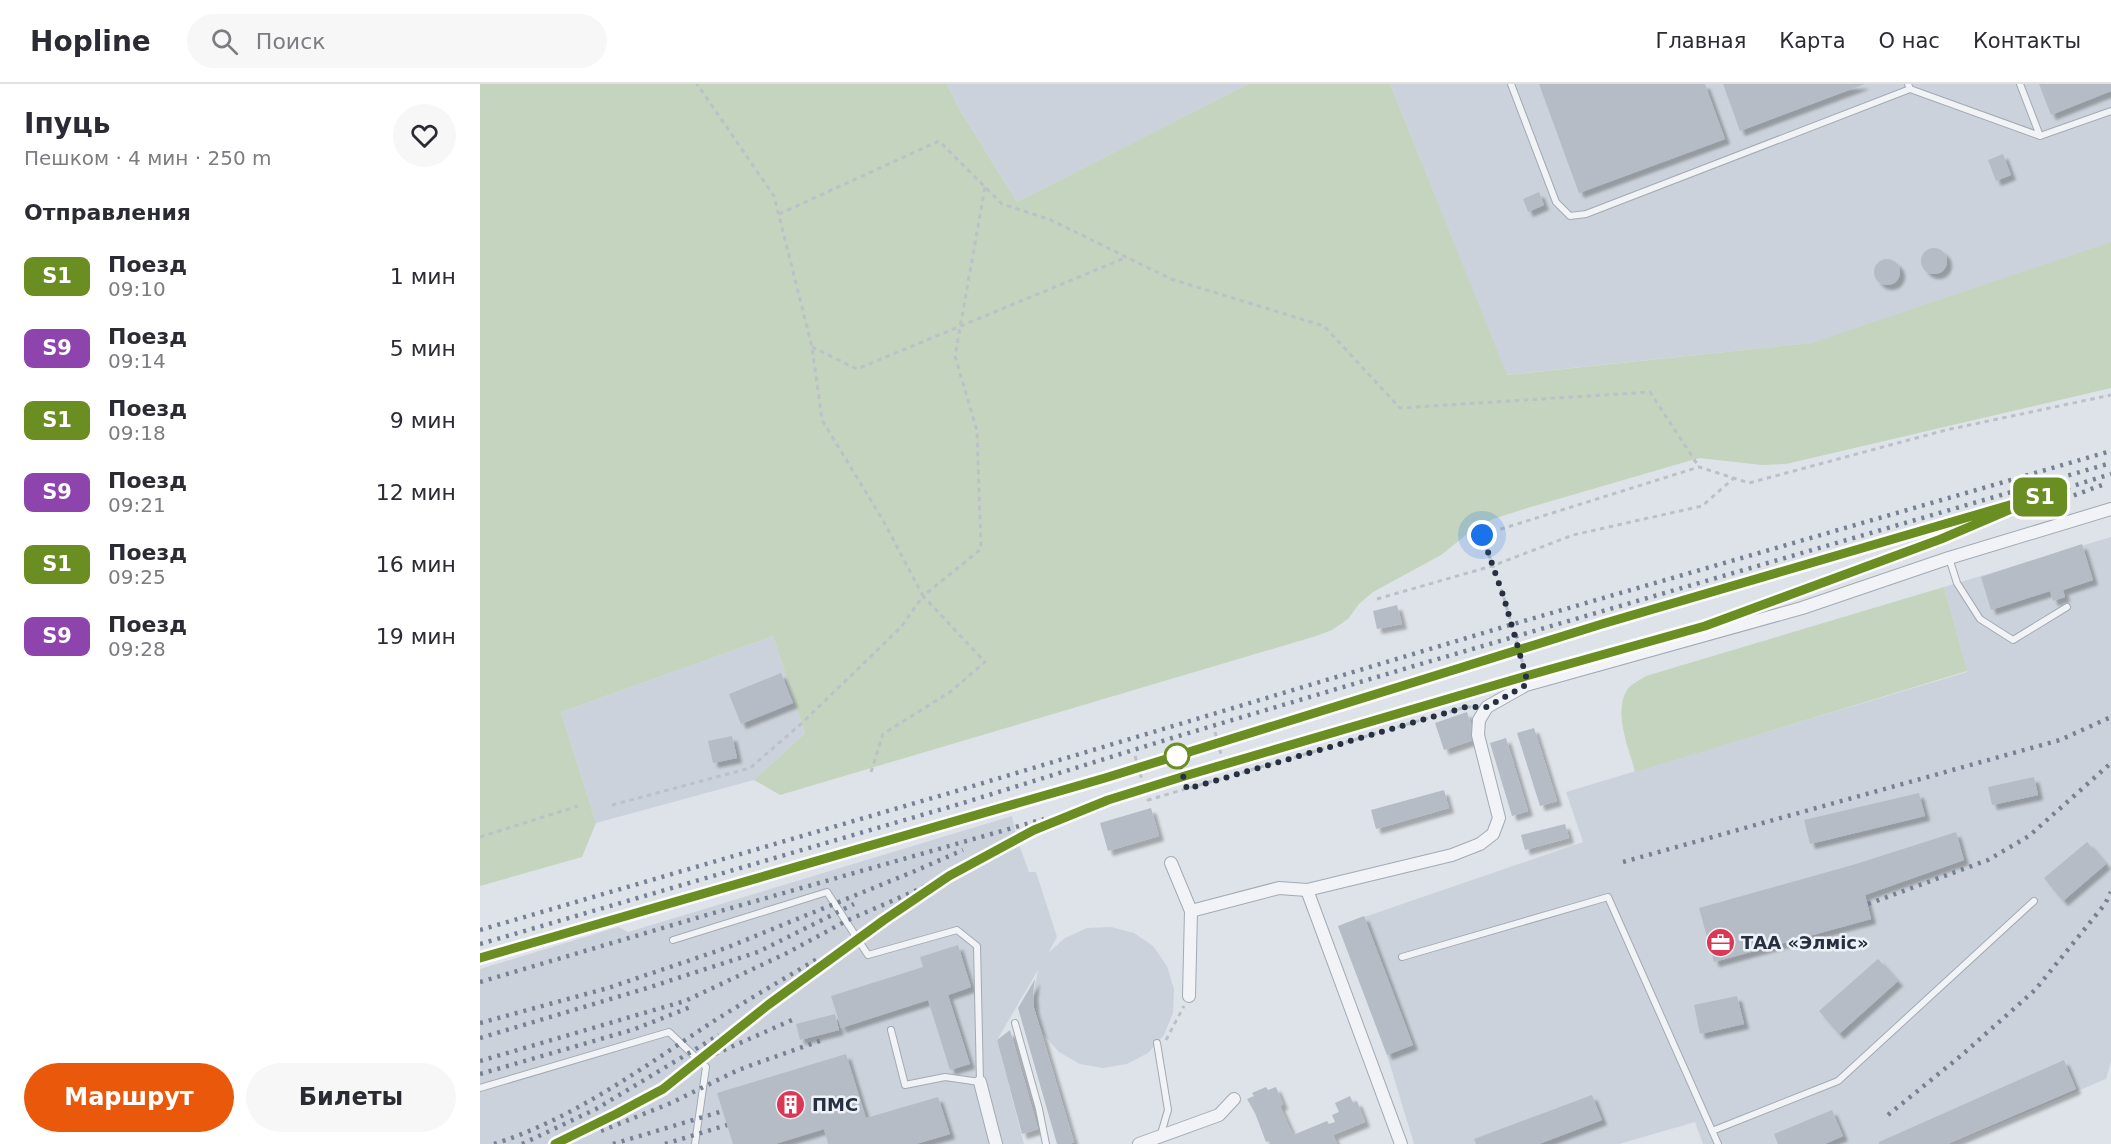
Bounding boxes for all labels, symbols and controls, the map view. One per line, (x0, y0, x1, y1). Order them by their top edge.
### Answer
search box (187, 14, 607, 68)
text: Hopline (30, 25, 151, 58)
icon: search (208, 25, 241, 58)
text: Поиск (256, 29, 326, 54)
text: Главная (1656, 29, 1746, 53)
text: Карта (1779, 29, 1846, 53)
text: О нас (1879, 29, 1940, 53)
text: Контакты (1973, 29, 2081, 53)
button: heart (393, 104, 456, 167)
text: Іпуць (24, 107, 110, 140)
text: Пешком · 4 мин · 250 m (24, 146, 271, 170)
text: Отправления (24, 200, 191, 225)
text: Поезд (108, 252, 187, 277)
text: S1 (42, 264, 72, 288)
text: 1 мин (390, 264, 456, 289)
text: 09:10 (108, 277, 166, 301)
text: Поезд (108, 324, 187, 349)
text: S9 (42, 336, 72, 360)
text: 5 мин (390, 336, 456, 361)
text: 09:14 (108, 349, 166, 373)
text: Поезд (108, 396, 187, 421)
text: S1 (42, 408, 72, 432)
text: 9 мин (390, 408, 456, 433)
text: 09:18 (108, 421, 166, 445)
text: Поезд (108, 468, 187, 493)
line badge: S1 (2013, 478, 2067, 516)
text: S9 (42, 480, 72, 504)
text: 12 мин (376, 480, 456, 505)
text: S1 (2025, 485, 2055, 509)
text: 09:21 (108, 493, 166, 517)
your location (1467, 520, 1497, 550)
text: Поезд (108, 540, 187, 565)
text: S1 (42, 552, 72, 576)
text: 16 мин (376, 552, 456, 577)
text: 09:25 (108, 565, 166, 589)
text: Поезд (108, 612, 187, 637)
text: S9 (42, 624, 72, 648)
text: 19 мин (376, 624, 456, 649)
text: 09:28 (108, 637, 166, 661)
unlabelled marker (1164, 743, 1190, 769)
office icon: ТАА «Элміс» (1704, 926, 1736, 958)
place label: ТАА «Элміс» (1741, 932, 1869, 953)
button: Маршрут (24, 1063, 234, 1132)
button: Билеты (246, 1063, 456, 1132)
building icon: ПМС (775, 1088, 807, 1120)
place label: ПМС (812, 1094, 858, 1115)

